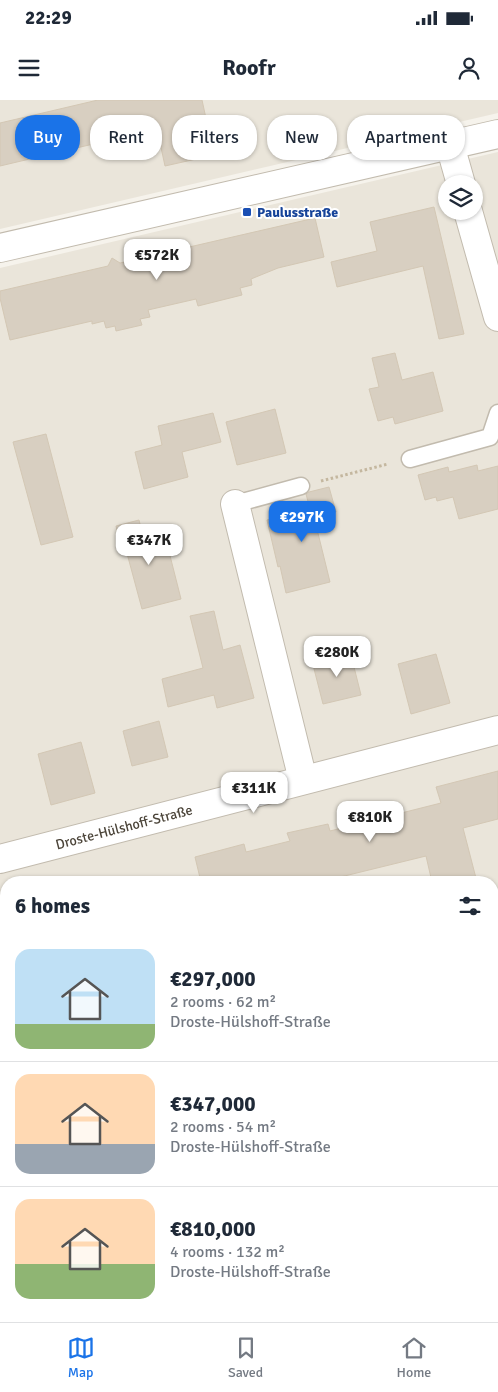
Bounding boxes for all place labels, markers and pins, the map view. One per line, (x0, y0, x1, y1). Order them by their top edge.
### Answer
place label: Paulusstraße (257, 204, 338, 221)
marker: Paulusstraße (241, 206, 253, 218)
pin: €572K (122, 238, 192, 281)
pin: €297K (267, 500, 337, 543)
pin: €347K (114, 524, 184, 566)
pin: €280K (302, 636, 372, 678)
pin: €311K (219, 772, 289, 814)
pin: €810K (335, 800, 405, 843)

